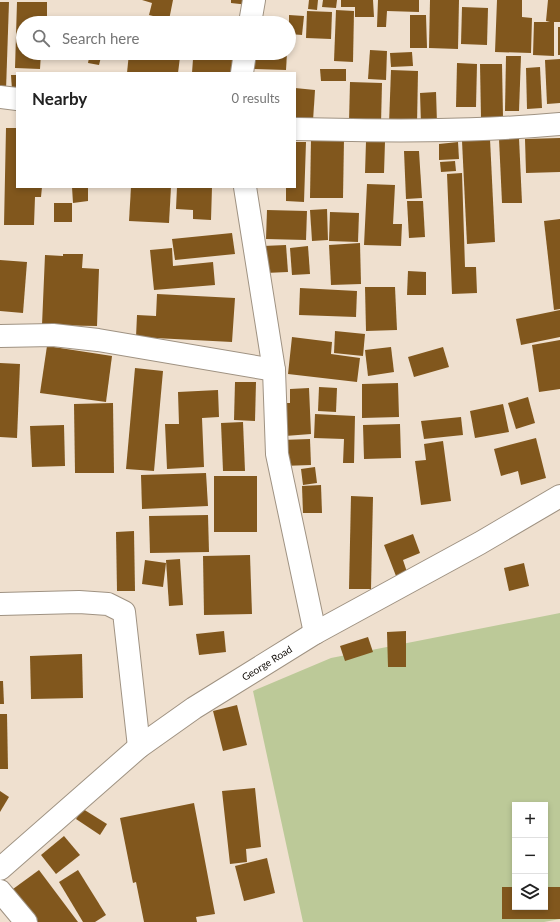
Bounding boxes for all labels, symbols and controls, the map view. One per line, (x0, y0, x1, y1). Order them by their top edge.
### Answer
search box (16, 16, 296, 60)
icon: search (30, 27, 52, 49)
text: Search here (62, 29, 139, 47)
text: Nearby (32, 88, 87, 109)
text: 0 results (232, 90, 280, 106)
street label: George Road (239, 643, 294, 683)
map controls (512, 802, 548, 910)
button: + (512, 802, 548, 838)
button: − (512, 838, 548, 874)
button: layers (512, 874, 548, 910)

